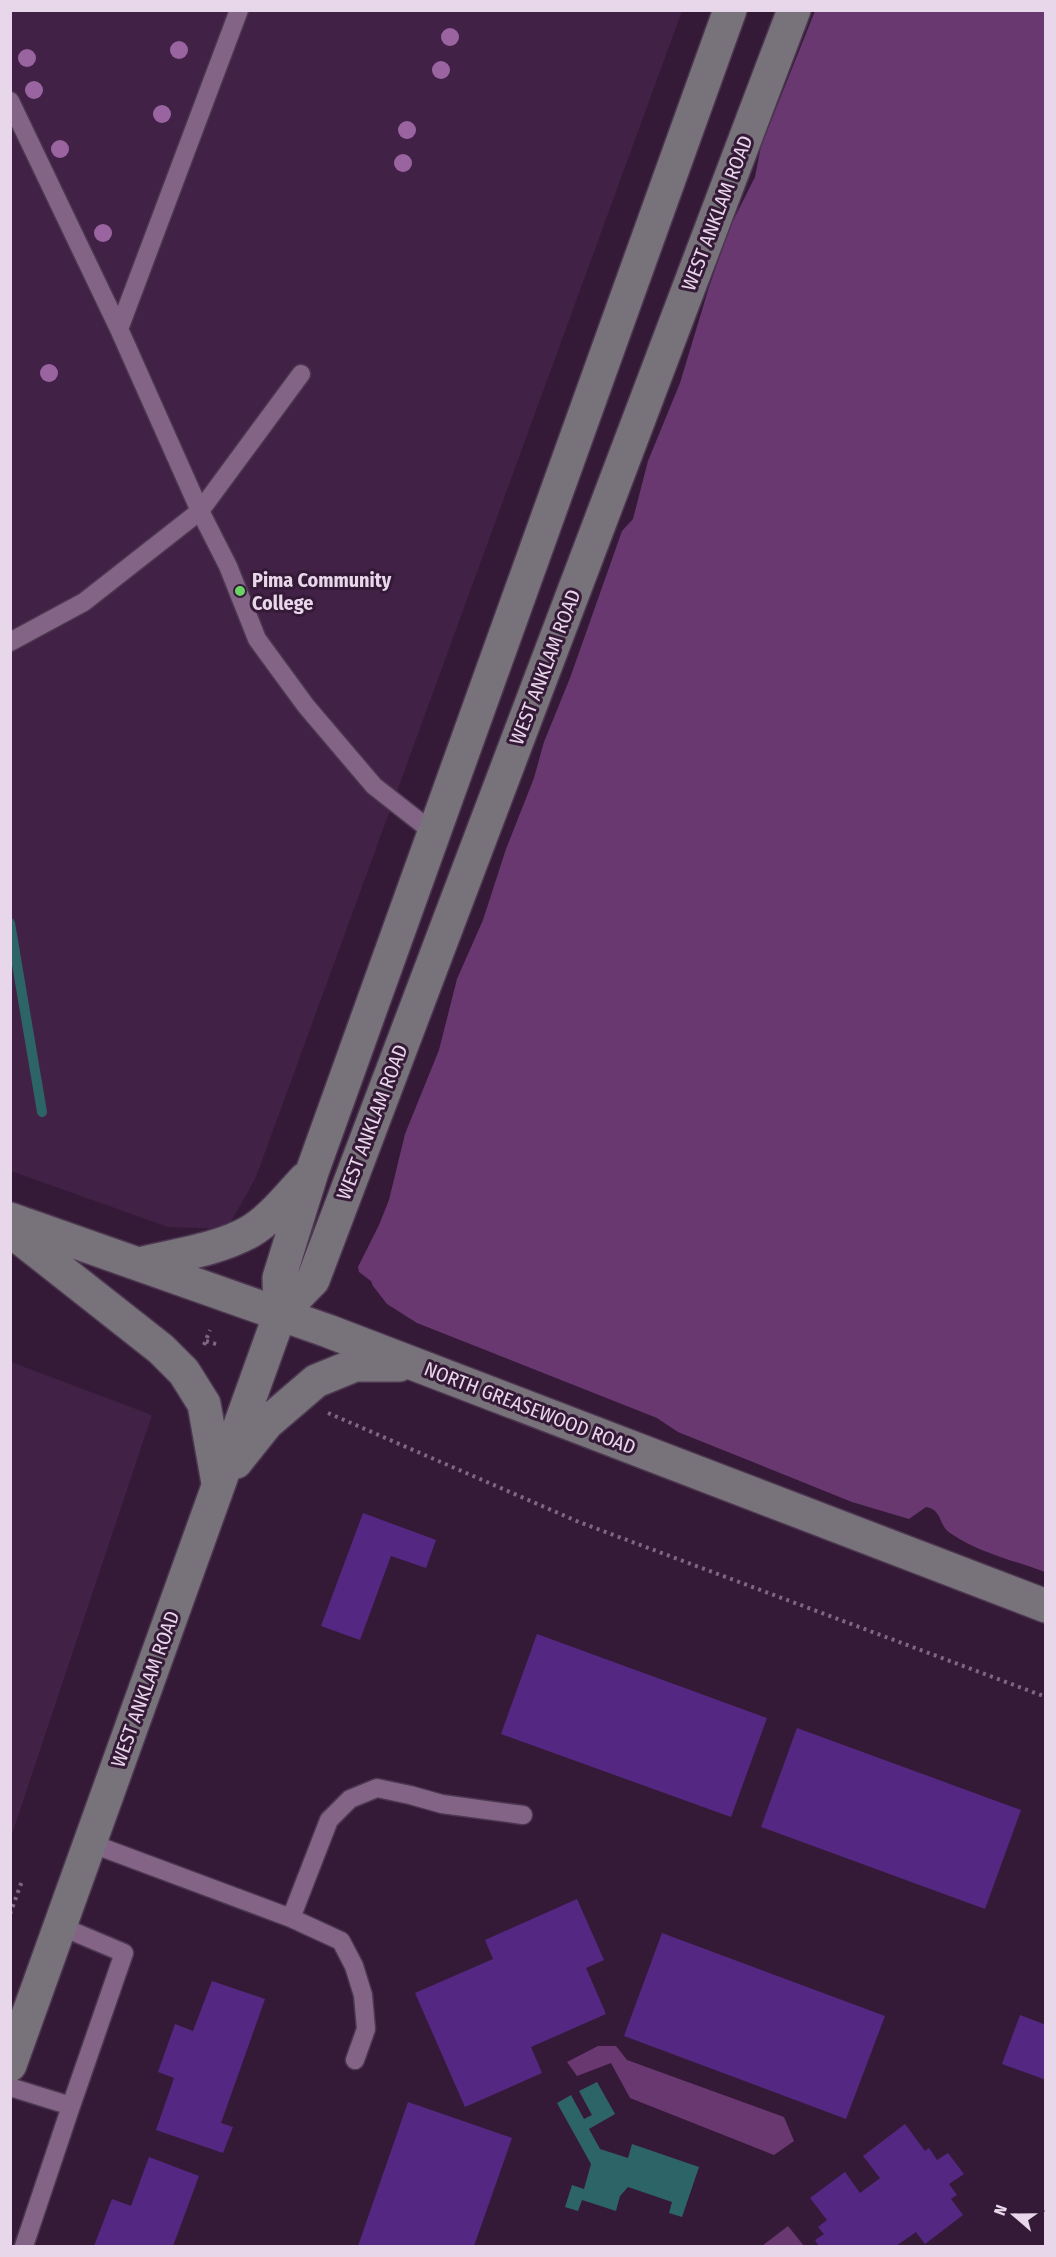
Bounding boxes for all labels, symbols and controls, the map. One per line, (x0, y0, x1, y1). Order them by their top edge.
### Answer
street label: WEST ANKLAM ROAD (676, 132, 758, 294)
place label: Pima Community College (252, 568, 392, 615)
marker: Pima Community College (233, 584, 247, 598)
street label: WEST ANKLAM ROAD (504, 586, 586, 748)
street label: WEST ANKLAM ROAD (331, 1041, 413, 1203)
street label: NORTH GREASEWOOD ROAD (421, 1357, 639, 1459)
street label: WEST ANKLAM ROAD (106, 1608, 184, 1770)
north arrow (984, 2185, 1044, 2245)
text: N (990, 2202, 1011, 2218)

